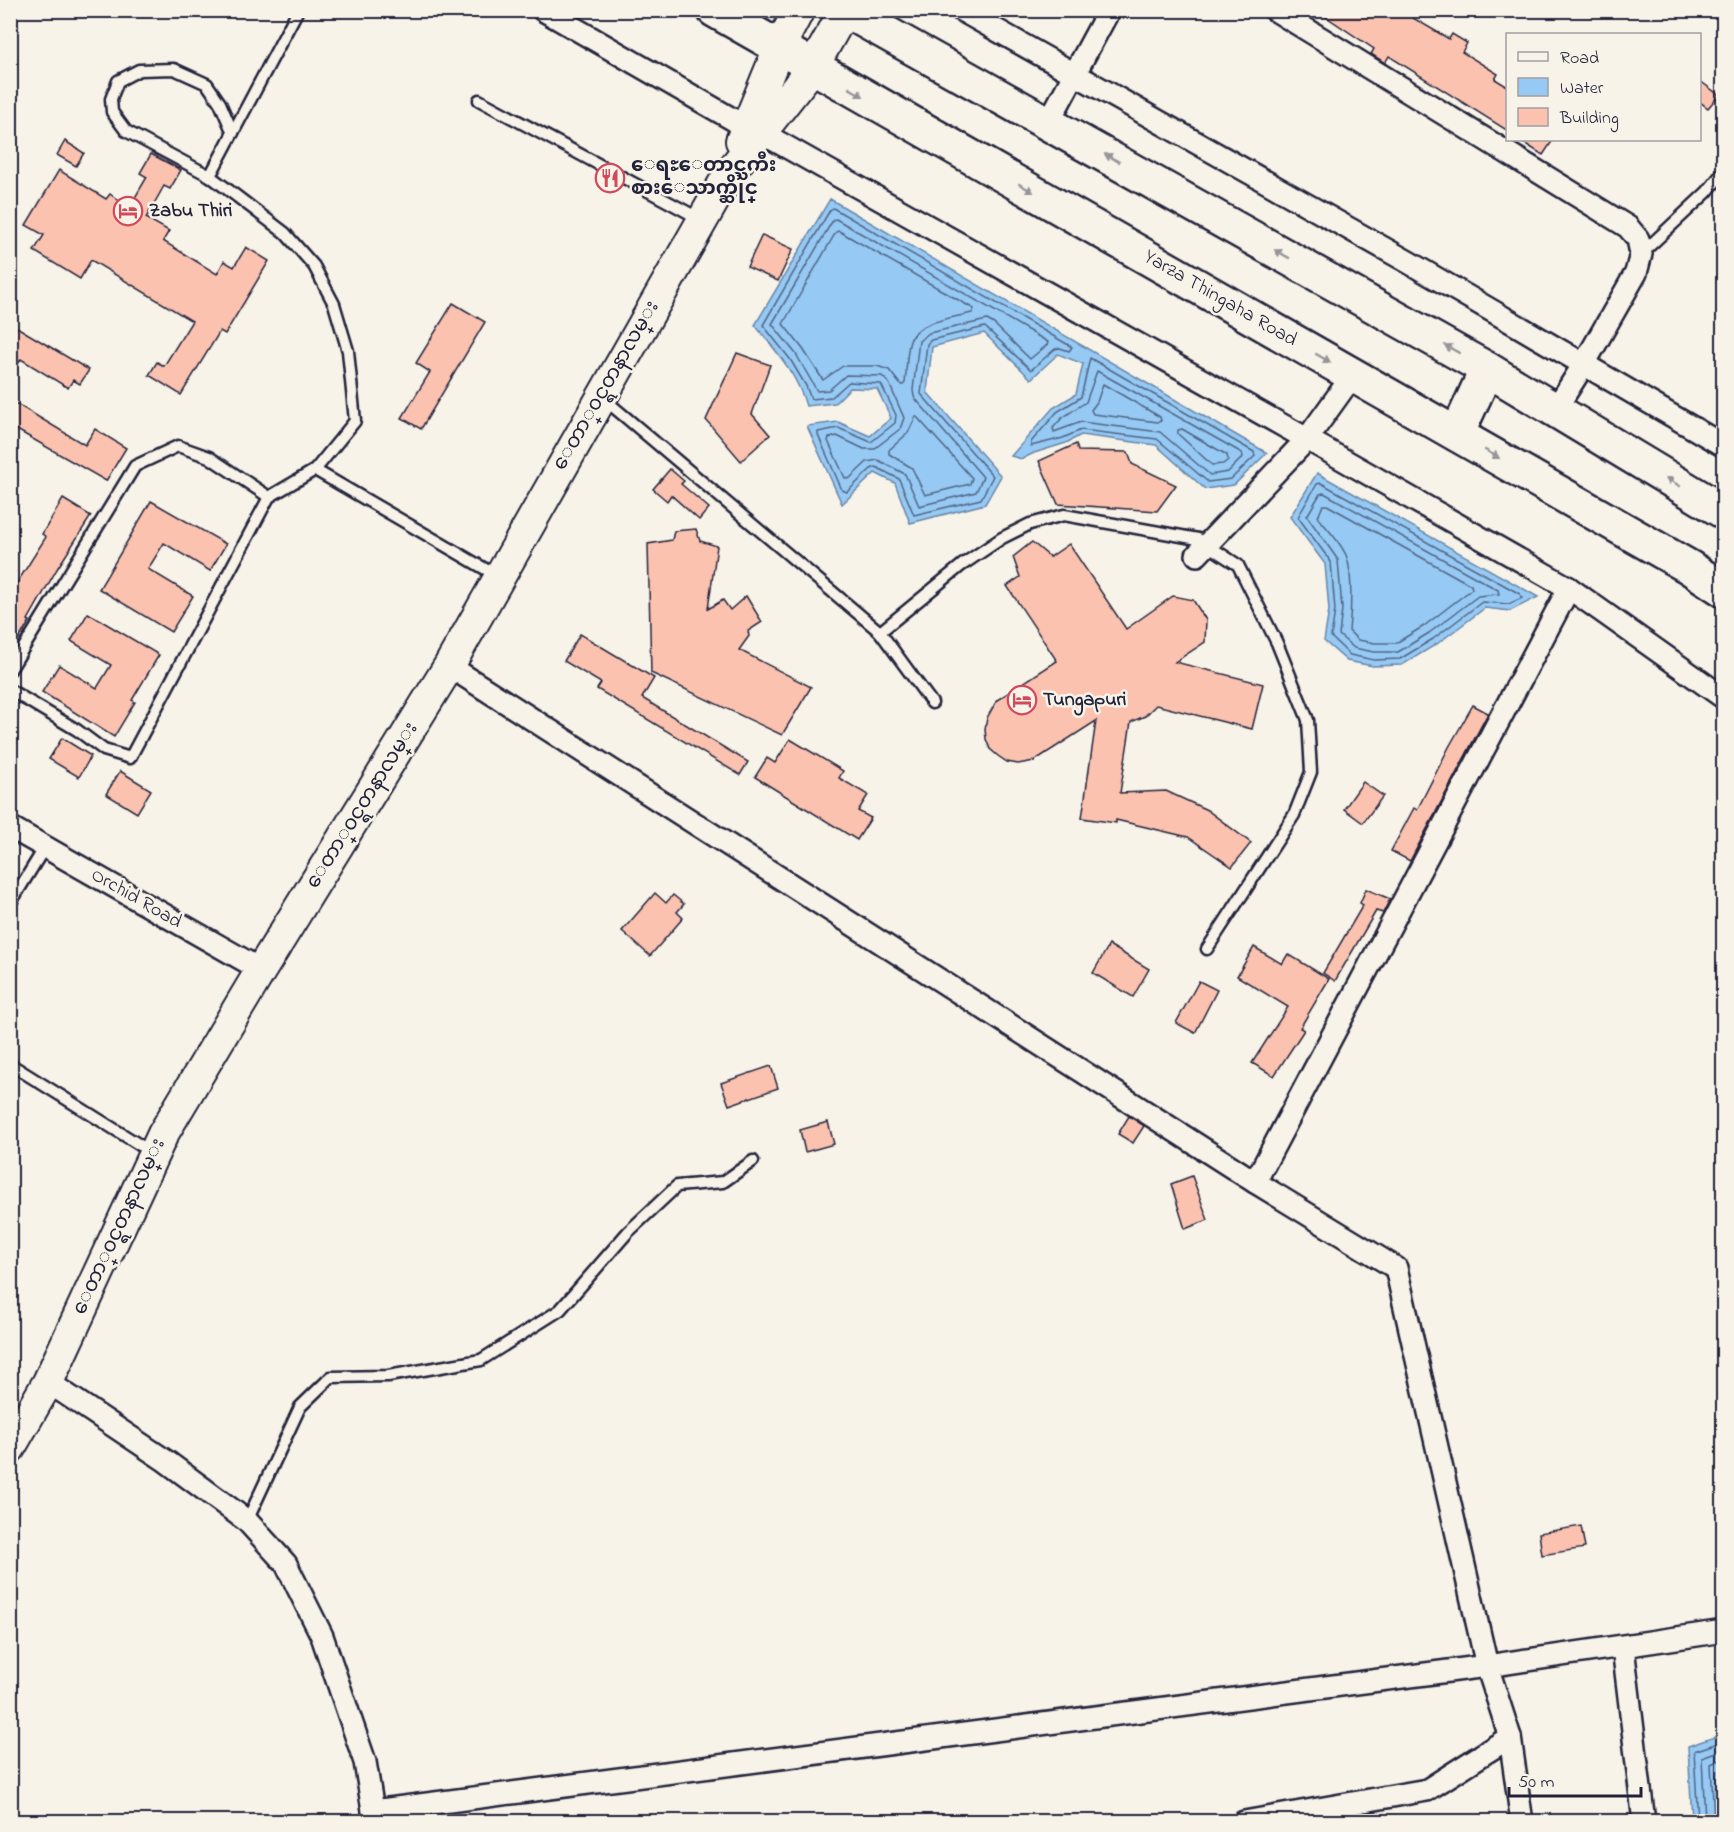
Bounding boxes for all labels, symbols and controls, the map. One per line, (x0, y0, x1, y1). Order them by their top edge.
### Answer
legend (1506, 33, 1701, 141)
text: Road (1560, 46, 1599, 72)
text: Water (1560, 76, 1604, 102)
one-way arrow (848, 86, 864, 97)
text: Building (1559, 106, 1619, 133)
place label: ေရႊေတာင္ႀကီး စားေသာက္ဆိုင္ (631, 151, 777, 204)
one-way arrow (1104, 153, 1120, 164)
restaurant icon: ေရႊေတာင္ႀကီး စားေသာက္ဆိုင္ (594, 162, 626, 194)
one-way arrow (1018, 183, 1035, 193)
hotel icon: Zabu Thiri (112, 195, 144, 227)
place label: Zabu Thiri (149, 197, 233, 226)
street label: Yarza Thingaha Road (1137, 243, 1302, 356)
one-way arrow (1273, 249, 1290, 259)
street label: ေတာ္၀င္ရတနာလမ္း (547, 296, 667, 476)
one-way arrow (1443, 344, 1460, 354)
one-way arrow (1315, 352, 1331, 363)
one-way arrow (1484, 449, 1500, 460)
one-way arrow (1665, 476, 1682, 487)
hotel icon: Tungapuri (1006, 684, 1038, 716)
place label: Tungapuri (1043, 686, 1127, 716)
street label: ေတာ္၀င္ရတနာလမ္း (300, 717, 426, 895)
street label: Orchid Road (85, 861, 187, 937)
street label: ေတာ္၀င္ရတနာလမ္း (66, 1134, 174, 1320)
scale bar (1509, 1760, 1641, 1798)
text: 50 m (1518, 1770, 1555, 1796)

